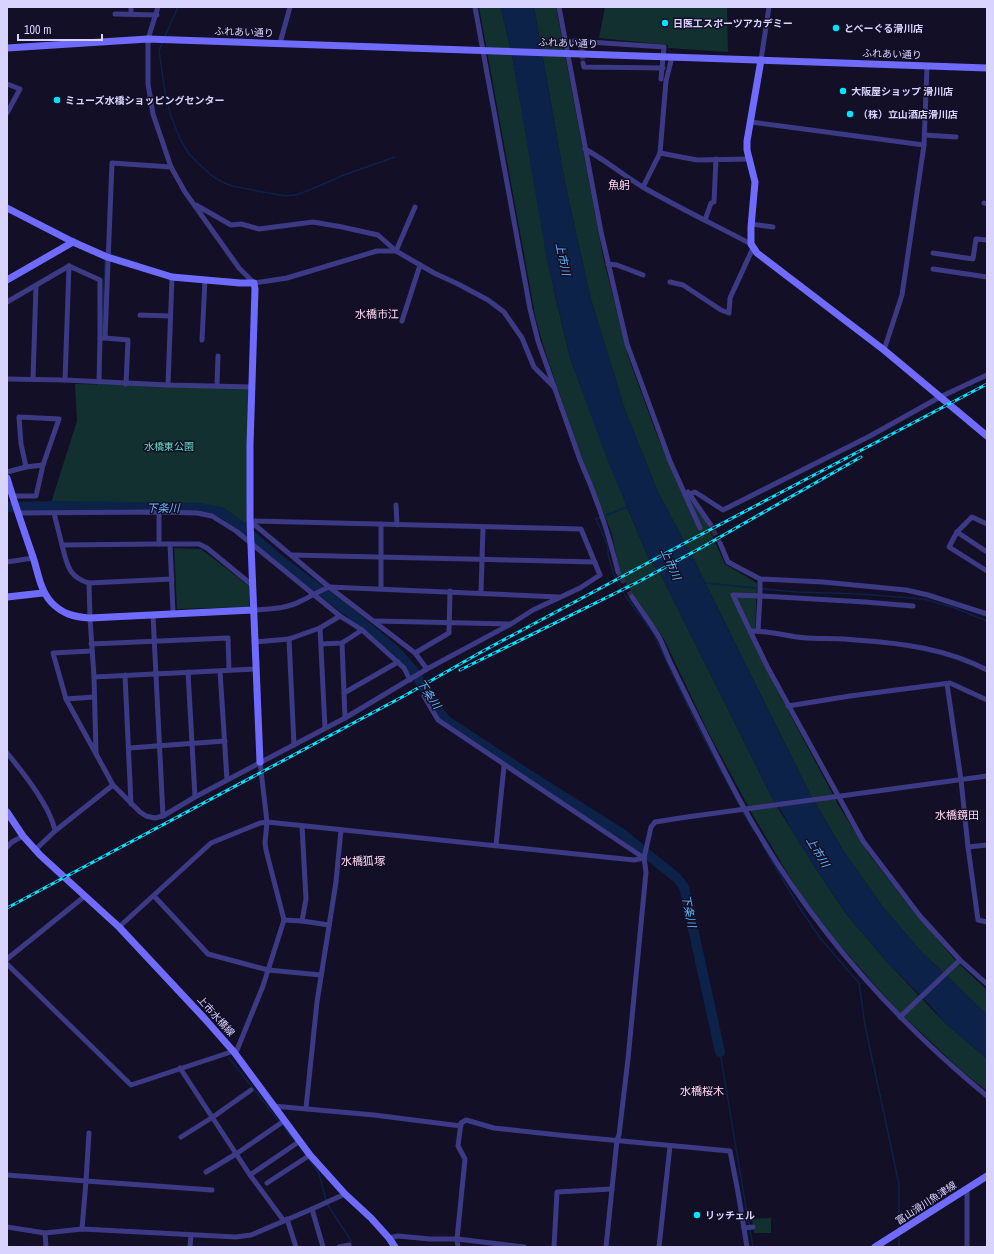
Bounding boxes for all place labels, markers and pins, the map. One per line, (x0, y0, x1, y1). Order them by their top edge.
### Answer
place label: 日医工スポーツアカデミー (673, 17, 793, 30)
marker: 日医工スポーツアカデミー (660, 18, 670, 28)
place label: とべーぐる滑川店 (844, 22, 923, 35)
marker: とべーぐる滑川店 (831, 23, 841, 33)
place label: 大阪屋ショップ 滑川店 (851, 85, 953, 98)
marker: 大阪屋ショップ 滑川店 (838, 86, 848, 96)
place label: ミューズ水橋ショッピングセンター (65, 94, 225, 107)
marker: ミューズ水橋ショッピングセンター (52, 95, 62, 105)
place label: （株）立山酒店滑川店 (858, 108, 958, 121)
marker: （株）立山酒店滑川店 (845, 109, 855, 119)
place label: リッチェル (705, 1209, 755, 1222)
marker: リッチェル (692, 1210, 702, 1220)

